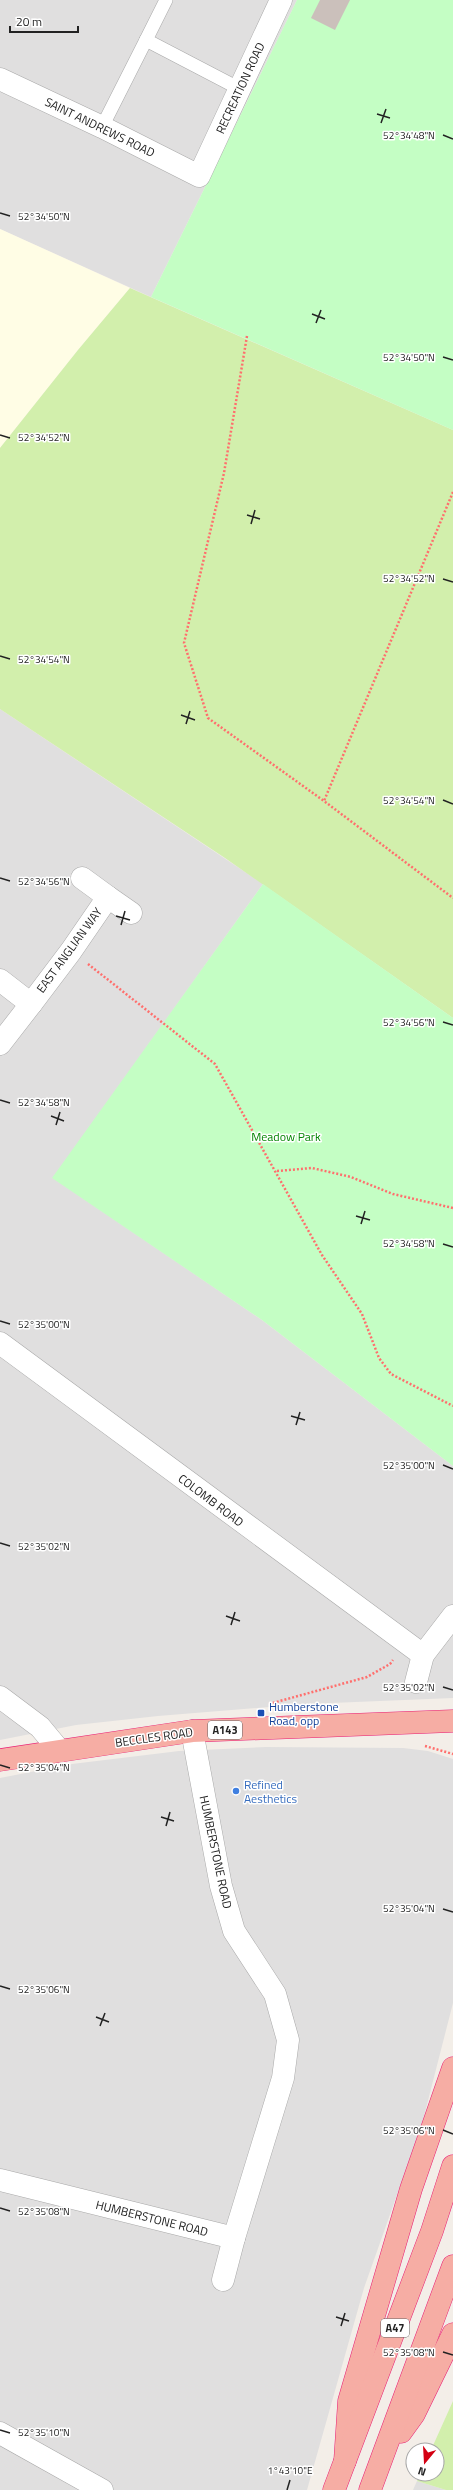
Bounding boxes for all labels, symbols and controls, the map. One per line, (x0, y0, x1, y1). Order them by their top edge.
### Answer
scale bar (10, 8, 78, 34)
text: 20 m (16, 12, 42, 31)
street label: RECREATION ROAD (210, 39, 270, 137)
street label: SAINT ANDREWS ROAD (42, 92, 159, 162)
text: 52°34'48"N (383, 128, 435, 143)
text: 52°34'50"N (18, 209, 70, 224)
text: 52°34'50"N (383, 350, 435, 365)
text: 52°34'52"N (18, 430, 70, 445)
text: 52°34'52"N (383, 571, 435, 586)
text: 52°34'54"N (18, 652, 70, 667)
text: 52°34'54"N (383, 793, 435, 808)
text: 52°34'56"N (18, 874, 70, 889)
street label: EAST ANGLIAN WAY (31, 903, 107, 997)
text: 52°34'56"N (383, 1015, 435, 1030)
text: 52°34'58"N (18, 1095, 70, 1110)
park label: Meadow Park (251, 1127, 321, 1146)
text: 52°34'58"N (383, 1236, 435, 1251)
text: 52°35'00"N (18, 1317, 70, 1332)
text: 52°35'00"N (383, 1458, 435, 1473)
street label: COLOMB ROAD (174, 1469, 248, 1531)
text: 52°35'02"N (18, 1539, 70, 1554)
text: 52°35'02"N (383, 1680, 435, 1695)
place label: Humberstone Road, opp (269, 1697, 339, 1730)
marker: Humberstone Road, opp (256, 1708, 266, 1718)
road number: A143 (208, 1721, 242, 1739)
street label: BECCLES ROAD (114, 1722, 194, 1752)
text: 52°35'04"N (18, 1760, 70, 1775)
place label: Refined Aesthetics (244, 1775, 297, 1808)
marker: Refined Aesthetics (231, 1786, 241, 1796)
street label: HUMBERSTONE ROAD (195, 1794, 237, 1911)
text: 52°35'04"N (383, 1901, 435, 1916)
text: 52°35'06"N (18, 1982, 70, 1997)
text: 52°35'06"N (383, 2123, 435, 2138)
street label: HUMBERSTONE ROAD (94, 2195, 210, 2241)
text: 52°35'08"N (18, 2204, 70, 2219)
road number: A47 (381, 2319, 409, 2337)
text: 52°35'08"N (383, 2345, 435, 2360)
text: 52°35'10"N (18, 2425, 70, 2440)
north arrow (405, 2442, 445, 2482)
text: 1°43'10"E (268, 2463, 313, 2478)
text: N (416, 2463, 428, 2480)

